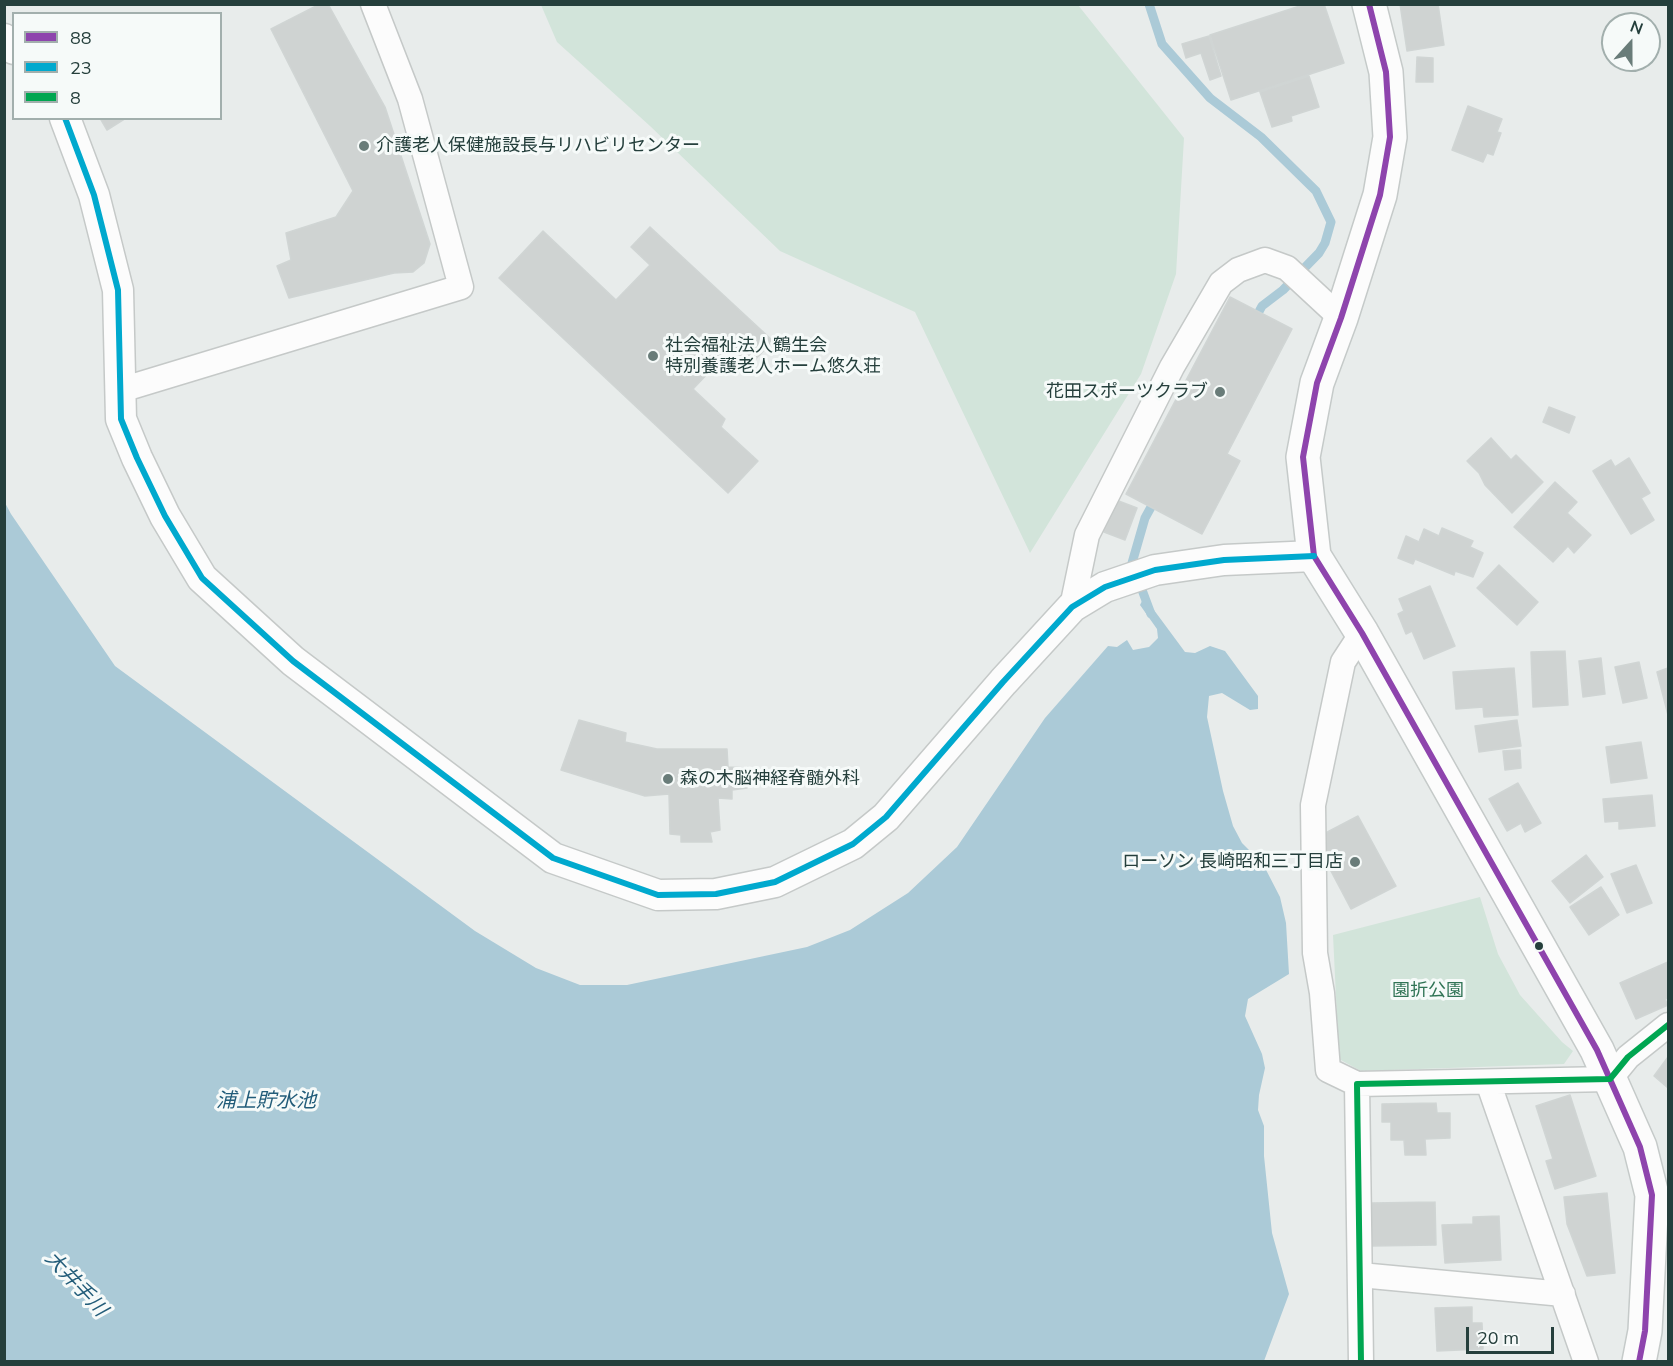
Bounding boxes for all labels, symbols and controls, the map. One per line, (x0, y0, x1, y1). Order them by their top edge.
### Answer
legend (12, 12, 222, 120)
north arrow (1601, 12, 1661, 72)
text: N (1628, 16, 1646, 39)
text: 88 (70, 26, 92, 49)
text: 23 (70, 56, 92, 79)
text: 8 (70, 86, 81, 109)
place label: 介護老人保健施設長与リハビリセンター (376, 135, 700, 157)
marker: 介護老人保健施設長与リハビリセンター (357, 139, 371, 153)
place label: 社会福祉法人鶴生会 特別養護老人ホーム悠久荘 (665, 335, 881, 378)
marker: 社会福祉法人鶴生会 特別養護老人ホーム悠久荘 (646, 349, 660, 363)
place label: 花田スポーツクラブ (1046, 381, 1208, 403)
marker: 花田スポーツクラブ (1213, 385, 1227, 399)
place label: 森の木脳神経脊髄外科 (680, 768, 860, 790)
marker: 森の木脳神経脊髄外科 (661, 772, 675, 786)
place label: ローソン 長崎昭和三丁目店 (1122, 851, 1343, 873)
marker: ローソン 長崎昭和三丁目店 (1348, 855, 1362, 869)
unlabelled marker (1533, 940, 1545, 952)
park label: 園折公園 (1392, 980, 1464, 1002)
water label: 浦上貯水池 (216, 1089, 316, 1113)
water label: 大井手川 (40, 1247, 112, 1321)
scale bar (1469, 1315, 1558, 1353)
text: 20 m (1477, 1326, 1519, 1349)

